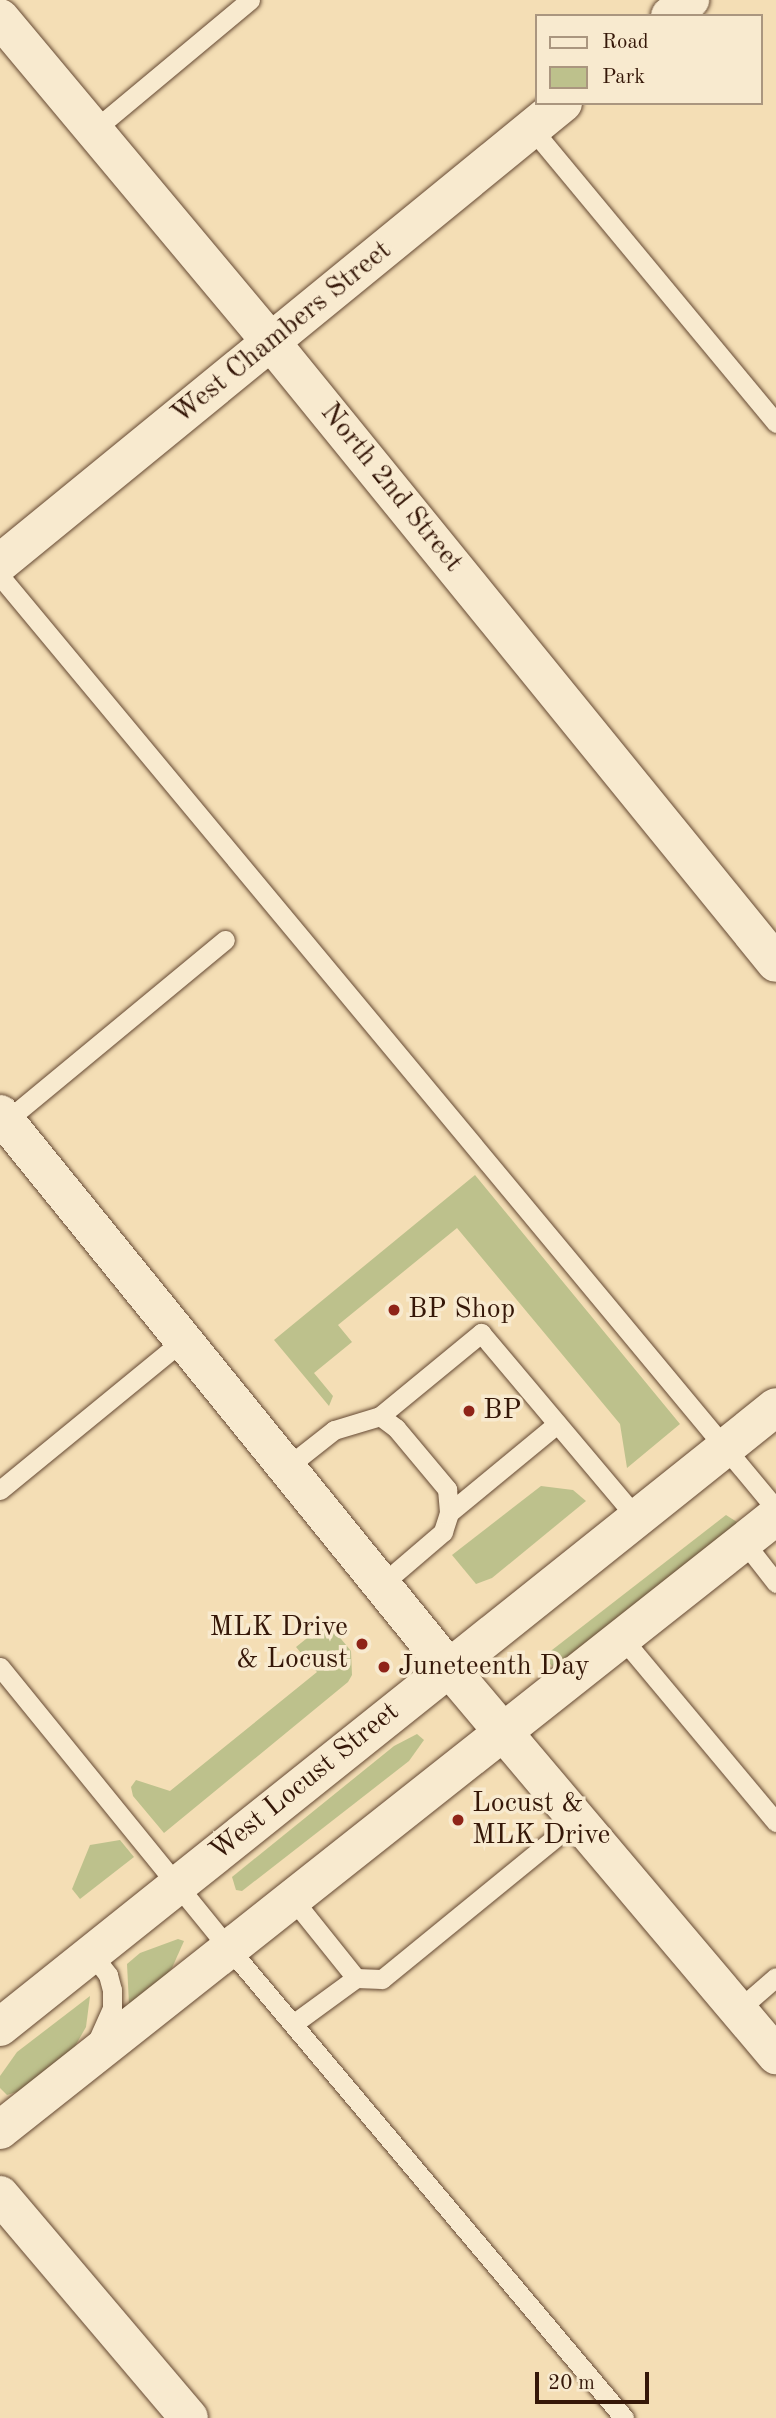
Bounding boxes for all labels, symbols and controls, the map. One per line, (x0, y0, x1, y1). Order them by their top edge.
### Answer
legend (534, 14, 762, 105)
text: Road (602, 32, 649, 53)
text: Park (602, 67, 645, 88)
street label: West Chambers Street (165, 234, 399, 432)
street label: North 2nd Street (313, 397, 469, 579)
place label: BP Shop (408, 1293, 515, 1327)
marker: BP Shop (386, 1302, 402, 1318)
place label: BP (483, 1394, 521, 1428)
marker: BP (461, 1403, 477, 1419)
place label: MLK Drive & Locust (210, 1611, 348, 1677)
marker: MLK Drive & Locust (354, 1636, 370, 1652)
place label: Juneteenth Day (398, 1650, 590, 1684)
marker: Juneteenth Day (376, 1659, 392, 1675)
street label: West Locust Street (204, 1695, 406, 1869)
place label: Locust & MLK Drive (472, 1787, 610, 1853)
marker: Locust & MLK Drive (450, 1812, 466, 1828)
scale bar (538, 2358, 652, 2402)
text: 20 m (548, 2373, 595, 2394)

